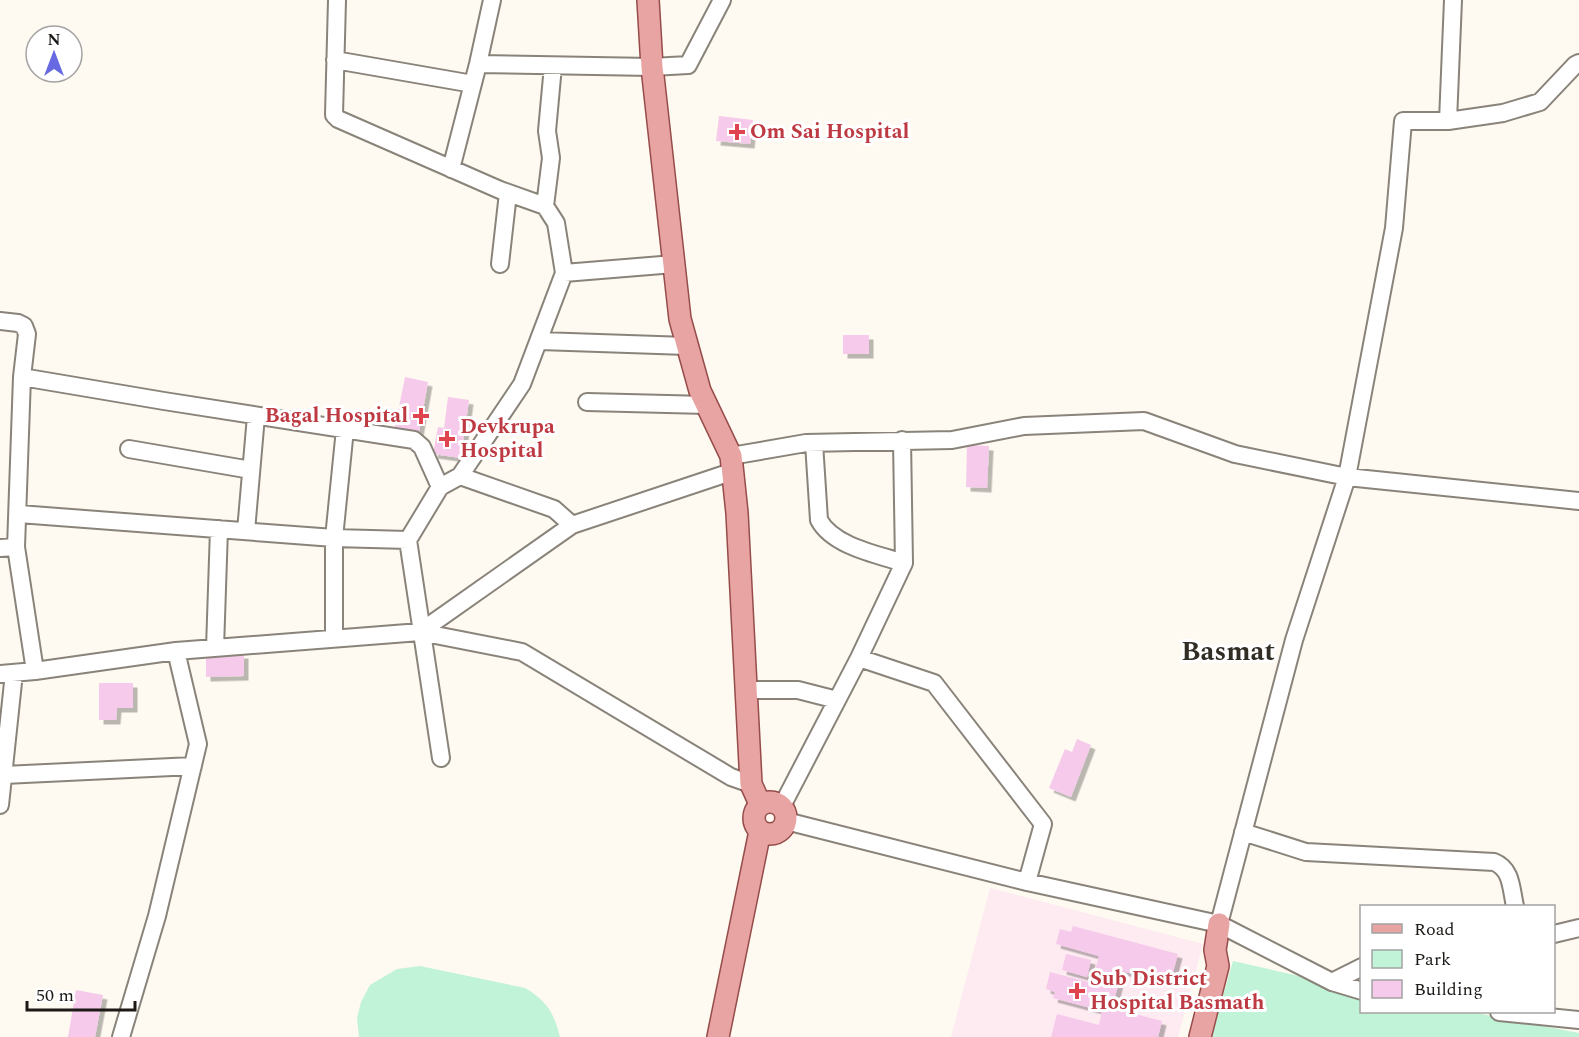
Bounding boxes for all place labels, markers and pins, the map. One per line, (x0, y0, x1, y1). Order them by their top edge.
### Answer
place label: Om Sai Hospital (750, 116, 909, 148)
marker: Om Sai Hospital (728, 123, 746, 141)
place label: Bagal Hospital (265, 400, 408, 432)
marker: Bagal Hospital (412, 407, 430, 425)
place label: Devkrupa Hospital (460, 411, 555, 467)
marker: Devkrupa Hospital (438, 430, 456, 448)
place label: Sub District Hospital Basmath (1090, 963, 1264, 1019)
marker: Sub District Hospital Basmath (1068, 982, 1086, 1000)

